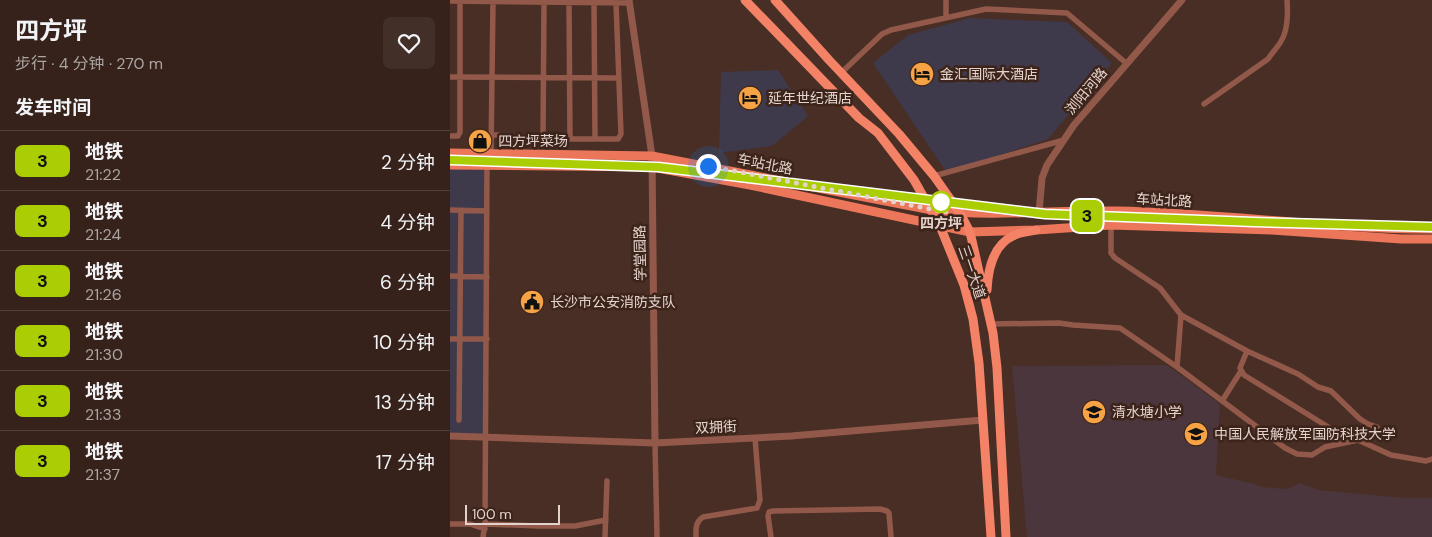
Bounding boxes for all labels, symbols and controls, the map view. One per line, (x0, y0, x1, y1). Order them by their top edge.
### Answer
text: 四方坪 (15, 15, 87, 46)
button: heart (383, 17, 435, 69)
text: 步行 · 4 分钟 · 270 m (15, 53, 163, 74)
hotel icon: 金汇国际大酒店 (909, 61, 935, 87)
street label: 浏阳河路 (1061, 64, 1111, 118)
place label: 金汇国际大酒店 (940, 65, 1038, 83)
hotel icon: 延年世纪酒店 (737, 85, 763, 111)
place label: 延年世纪酒店 (768, 89, 852, 107)
text: 发车时间 (15, 95, 91, 120)
shop icon: 四方坪菜场 (467, 128, 493, 154)
place label: 四方坪菜场 (498, 132, 568, 150)
text: 地铁 (85, 139, 123, 164)
text: 3 (37, 149, 48, 173)
text: 2 分钟 (381, 150, 435, 175)
street label: 车站北路 (736, 150, 794, 178)
your location (696, 154, 721, 179)
text: 21:22 (85, 164, 121, 185)
street label: 车站北路 (1136, 190, 1192, 210)
marker: 四方坪 (930, 191, 952, 213)
text: 地铁 (85, 199, 123, 224)
line badge: 3 (1071, 200, 1103, 232)
text: 3 (1082, 204, 1092, 228)
text: 3 (37, 209, 48, 233)
text: 4 分钟 (380, 210, 435, 235)
place label: 四方坪 (920, 214, 962, 232)
text: 21:24 (85, 224, 121, 245)
street label: 学堂园路 (631, 225, 649, 281)
street label: 三一大道 (954, 243, 990, 301)
text: 地铁 (85, 259, 123, 284)
text: 3 (37, 269, 48, 293)
text: 6 分钟 (380, 270, 435, 295)
text: 21:26 (85, 284, 122, 305)
public building icon: 长沙市公安消防支队 (519, 289, 545, 315)
place label: 长沙市公安消防支队 (550, 293, 676, 311)
text: 地铁 (85, 319, 123, 344)
text: 3 (37, 329, 48, 353)
text: 10 分钟 (373, 330, 435, 355)
text: 21:30 (85, 344, 123, 365)
text: 地铁 (85, 379, 123, 404)
text: 3 (37, 389, 48, 413)
text: 13 分钟 (375, 390, 435, 415)
school or university icon: 清水塘小学 (1081, 399, 1107, 425)
place label: 清水塘小学 (1112, 403, 1182, 421)
text: 21:33 (85, 404, 121, 425)
street label: 双拥街 (695, 417, 737, 437)
school or university icon: 中国人民解放军国防科技大学 (1183, 421, 1209, 447)
place label: 中国人民解放军国防科技大学 (1214, 425, 1396, 443)
text: 地铁 (85, 439, 123, 464)
text: 3 (37, 449, 48, 473)
text: 17 分钟 (376, 450, 435, 475)
text: 21:37 (85, 464, 120, 485)
scale bar (465, 502, 560, 525)
text: 100 m (472, 505, 512, 523)

